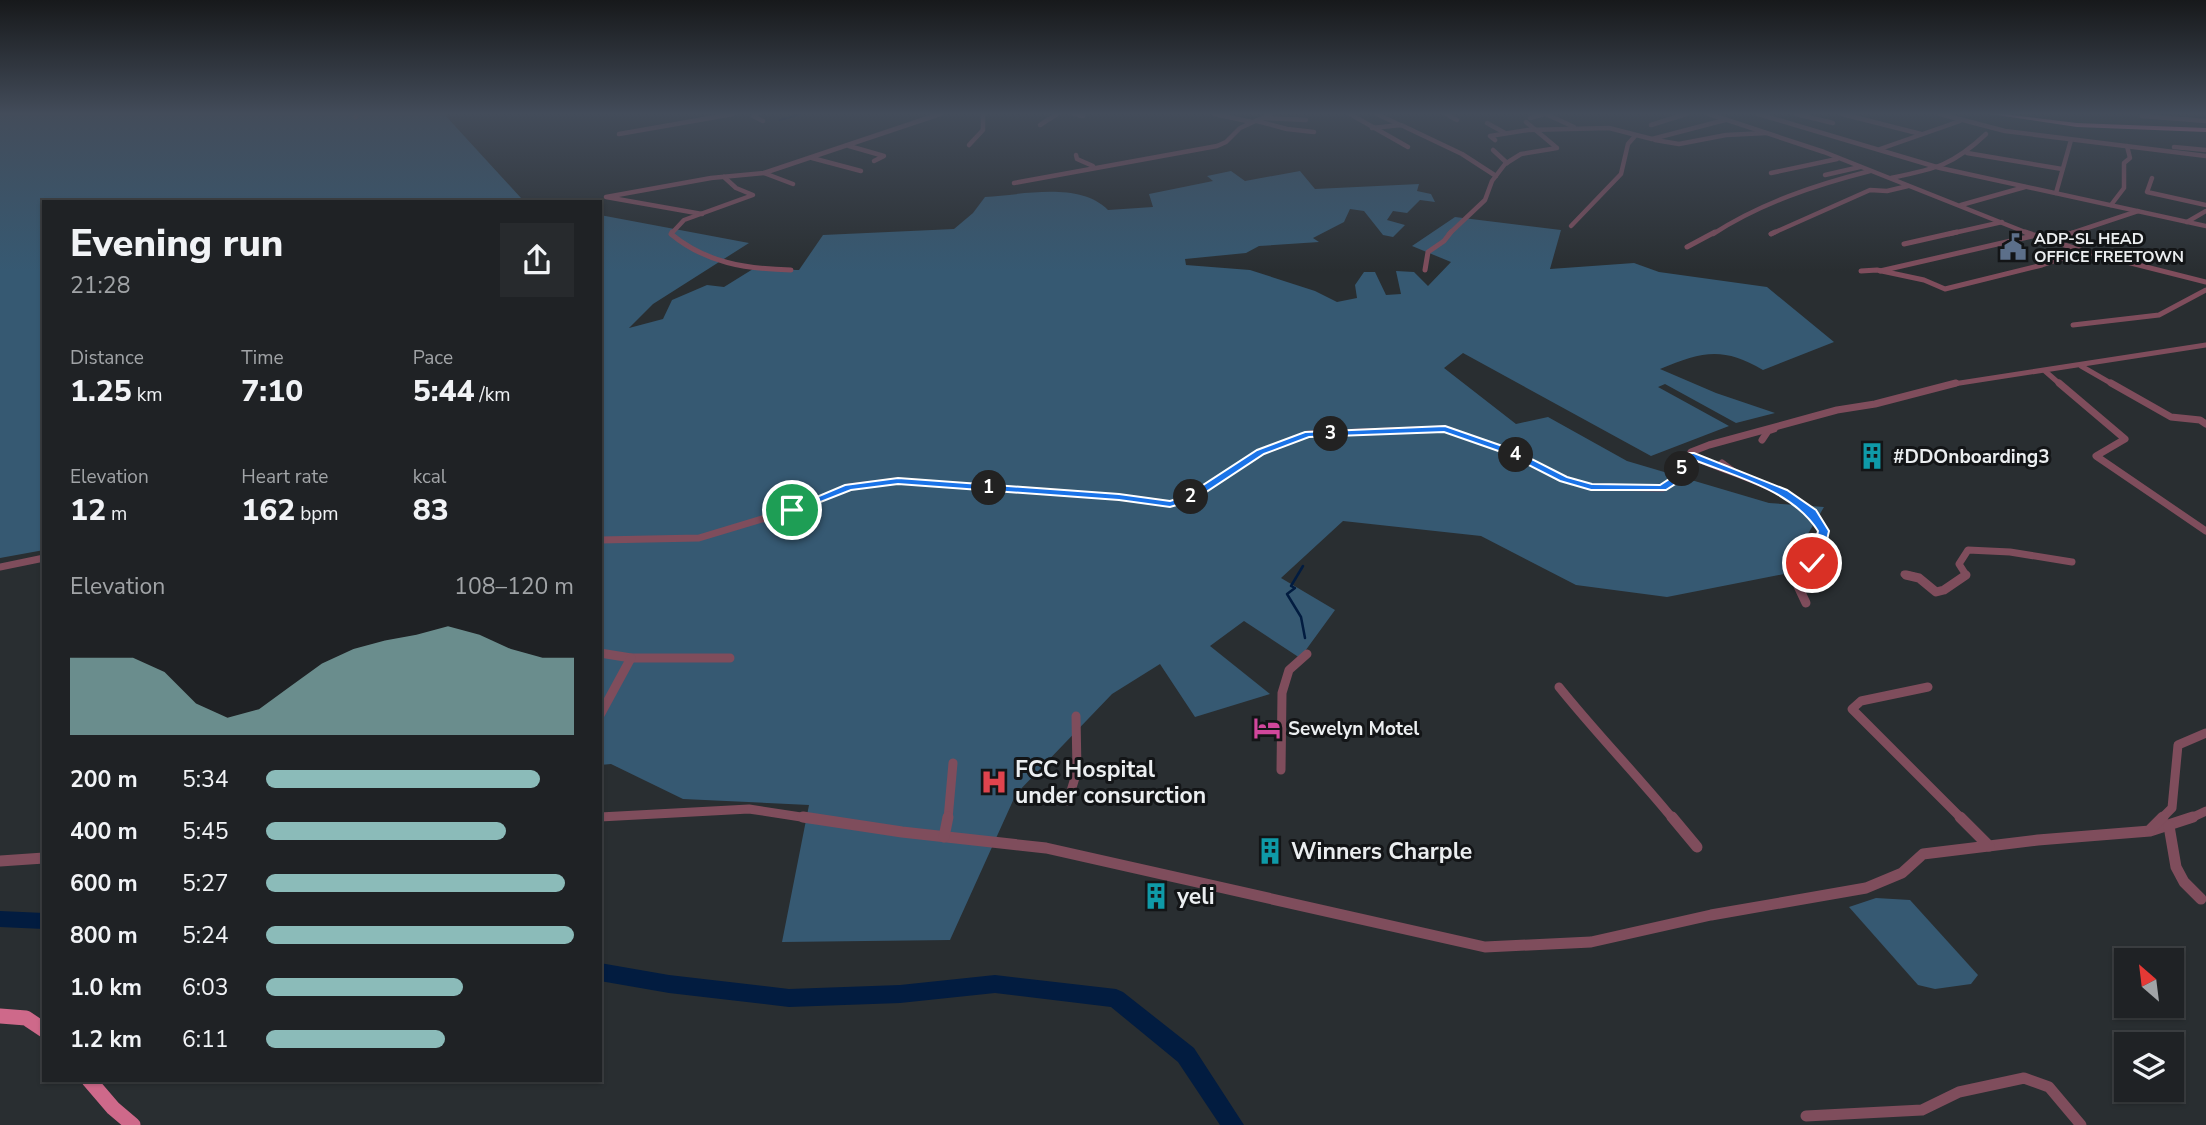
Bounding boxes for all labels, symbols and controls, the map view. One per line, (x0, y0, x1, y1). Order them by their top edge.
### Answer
text: Evening run (70, 218, 283, 269)
button: share (500, 223, 574, 297)
place label: ADP-SL HEAD OFFICE FREETOWN (2034, 228, 2184, 268)
public building icon: ADP-SL HEAD OFFICE FREETOWN (1998, 232, 2028, 262)
text: 21:28 (70, 270, 130, 301)
text: Distance (70, 345, 144, 371)
text: Time (241, 345, 284, 371)
text: Pace (413, 345, 453, 371)
text: 1.25 (70, 371, 132, 412)
text: 7:10 (241, 371, 303, 412)
text: 5:44 (413, 371, 474, 412)
text: km (132, 382, 162, 408)
text: /km (474, 382, 510, 408)
pin: 3 (1314, 416, 1348, 452)
text: 3 (1325, 420, 1336, 446)
pin: 4 (1498, 438, 1534, 472)
text: 4 (1510, 441, 1521, 467)
building icon: #DDOnboarding3 (1857, 441, 1887, 471)
place label: #DDOnboarding3 (1893, 444, 2050, 470)
pin: 5 (1664, 452, 1700, 486)
text: 5 (1676, 455, 1687, 481)
text: Elevation (70, 464, 149, 490)
text: Heart rate (241, 464, 328, 490)
text: kcal (413, 464, 446, 490)
pin: 1 (972, 470, 1006, 505)
text: 1 (983, 474, 994, 500)
pin (762, 480, 822, 540)
pin: 2 (1174, 480, 1208, 514)
text: 2 (1185, 483, 1196, 509)
text: 12 (70, 490, 106, 531)
text: 162 (241, 490, 295, 531)
text: 83 (413, 490, 449, 531)
icon: arrive (773, 491, 811, 529)
text: m (106, 501, 127, 527)
text: bpm (295, 501, 339, 527)
pin (1782, 533, 1842, 593)
icon: check (1793, 544, 1831, 582)
text: Elevation (70, 571, 165, 602)
text: 108–120 m (454, 571, 574, 602)
hotel icon: Sewelyn Motel (1252, 713, 1282, 743)
place label: Sewelyn Motel (1288, 716, 1419, 742)
place label: FCC Hospital under consurction (1015, 754, 1206, 811)
text: 200 m (70, 764, 138, 795)
text: 5:34 (182, 764, 229, 795)
hospital icon: FCC Hospital under consurction (979, 767, 1009, 797)
text: 400 m (70, 816, 138, 847)
text: 5:45 (182, 816, 229, 847)
building icon: Winners Charple (1255, 836, 1285, 866)
place label: Winners Charple (1291, 836, 1472, 867)
text: 600 m (70, 868, 138, 899)
text: 5:27 (182, 868, 229, 899)
building icon: yeli (1141, 881, 1171, 911)
place label: yeli (1176, 881, 1215, 912)
text: 800 m (70, 920, 138, 951)
text: 5:24 (182, 920, 229, 951)
north arrow (2114, 948, 2184, 1018)
map controls (2114, 948, 2184, 1102)
text: 1.0 km (70, 972, 142, 1003)
text: 6:03 (182, 972, 229, 1003)
text: 1.2 km (70, 1024, 142, 1055)
text: 6:11 (182, 1024, 229, 1055)
button: layers (2114, 1032, 2184, 1102)

